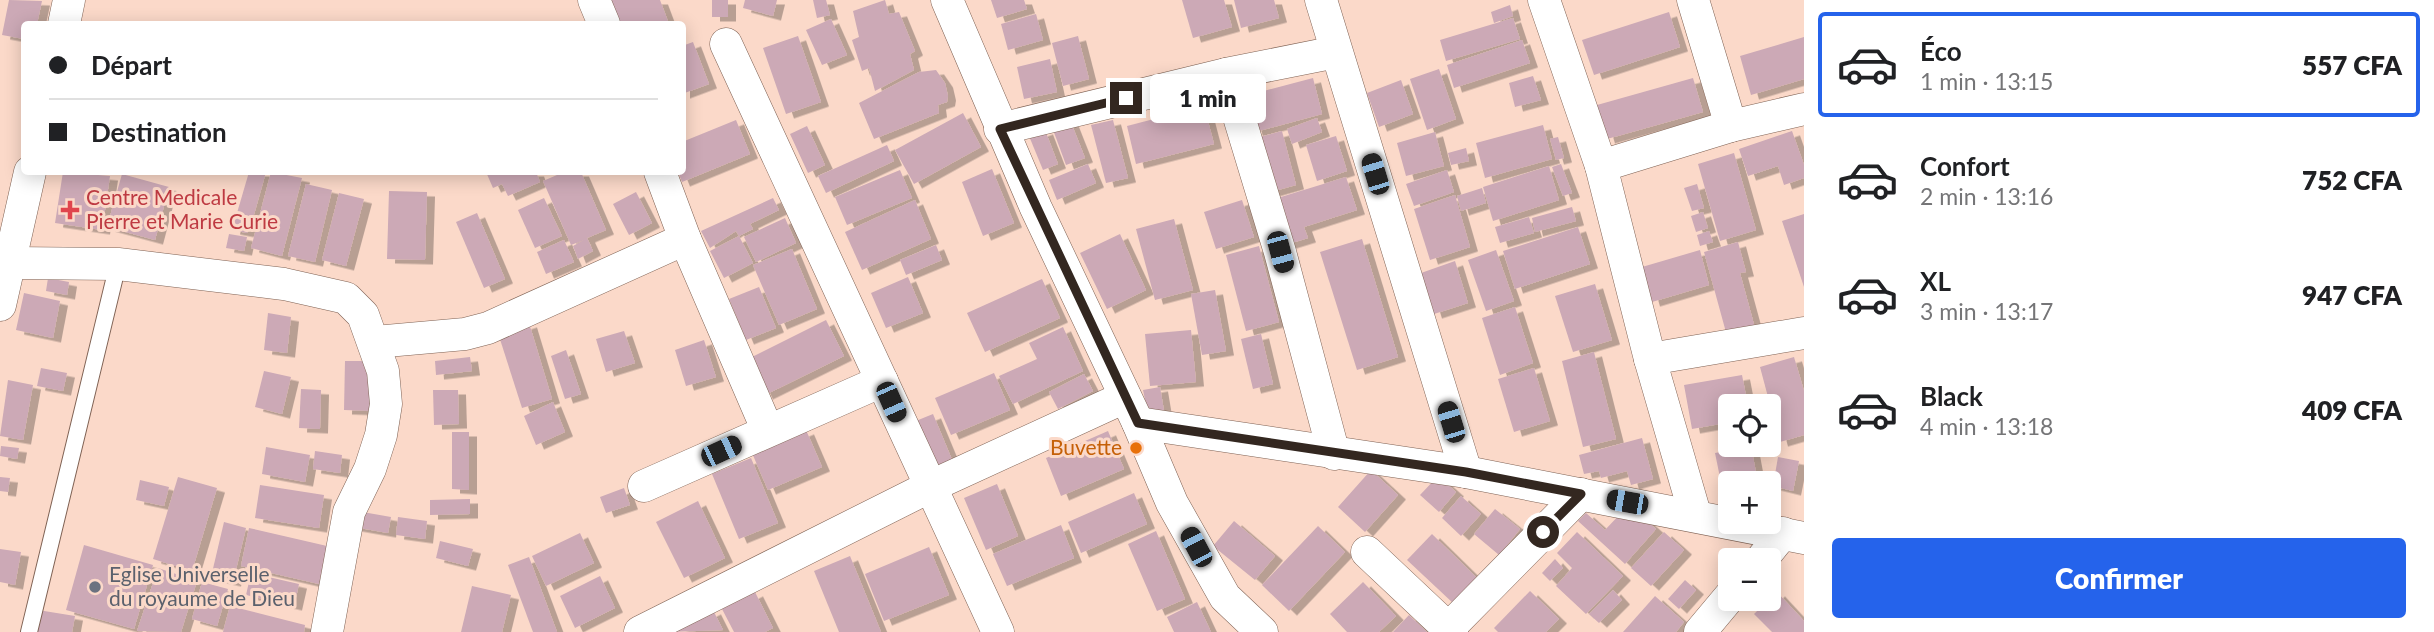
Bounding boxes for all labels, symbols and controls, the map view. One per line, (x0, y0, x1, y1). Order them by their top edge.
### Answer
icon: car (1836, 33, 1899, 96)
text: Éco (1920, 35, 1962, 67)
text: Départ (91, 49, 172, 81)
text: 557 CFA (2302, 49, 2402, 81)
text: 1 min · 13:15 (1920, 67, 2053, 95)
callout: 1 min (1150, 74, 1266, 122)
route end (1110, 82, 1142, 114)
text: 1 min (1179, 84, 1237, 112)
text: Destination (91, 116, 227, 148)
icon: car (1836, 148, 1899, 211)
text: Confort (1920, 150, 2010, 182)
car (1359, 151, 1392, 197)
text: 752 CFA (2302, 164, 2402, 196)
text: 2 min · 13:16 (1920, 182, 2053, 210)
place label: Centre Medicale Pierre et Marie Curie (86, 184, 278, 233)
marker: Centre Medicale Pierre et Marie Curie (60, 200, 80, 220)
car (1265, 229, 1296, 275)
icon: car (1836, 263, 1899, 326)
text: XL (1920, 265, 1951, 297)
text: 947 CFA (2302, 279, 2402, 311)
text: 3 min · 13:17 (1920, 297, 2053, 325)
icon: car (1836, 378, 1899, 441)
car (873, 379, 910, 425)
text: Black (1920, 380, 1983, 412)
map controls (1718, 394, 1781, 611)
button: locate (1718, 394, 1781, 457)
text: 409 CFA (2302, 394, 2402, 426)
car (1435, 399, 1468, 445)
text: 4 min · 13:18 (1920, 412, 2053, 440)
car (698, 433, 745, 469)
place label: Buvette (1050, 434, 1122, 459)
marker: Buvette (1128, 440, 1144, 456)
button: + (1718, 471, 1781, 534)
car (1605, 488, 1650, 516)
route start (1527, 516, 1559, 548)
car (1177, 524, 1216, 570)
button: Confirmer (1832, 538, 2406, 618)
button: − (1718, 548, 1781, 611)
place label: Eglise Universelle du royaume de Dieu (109, 561, 295, 610)
marker: Eglise Universelle du royaume de Dieu (87, 579, 103, 595)

